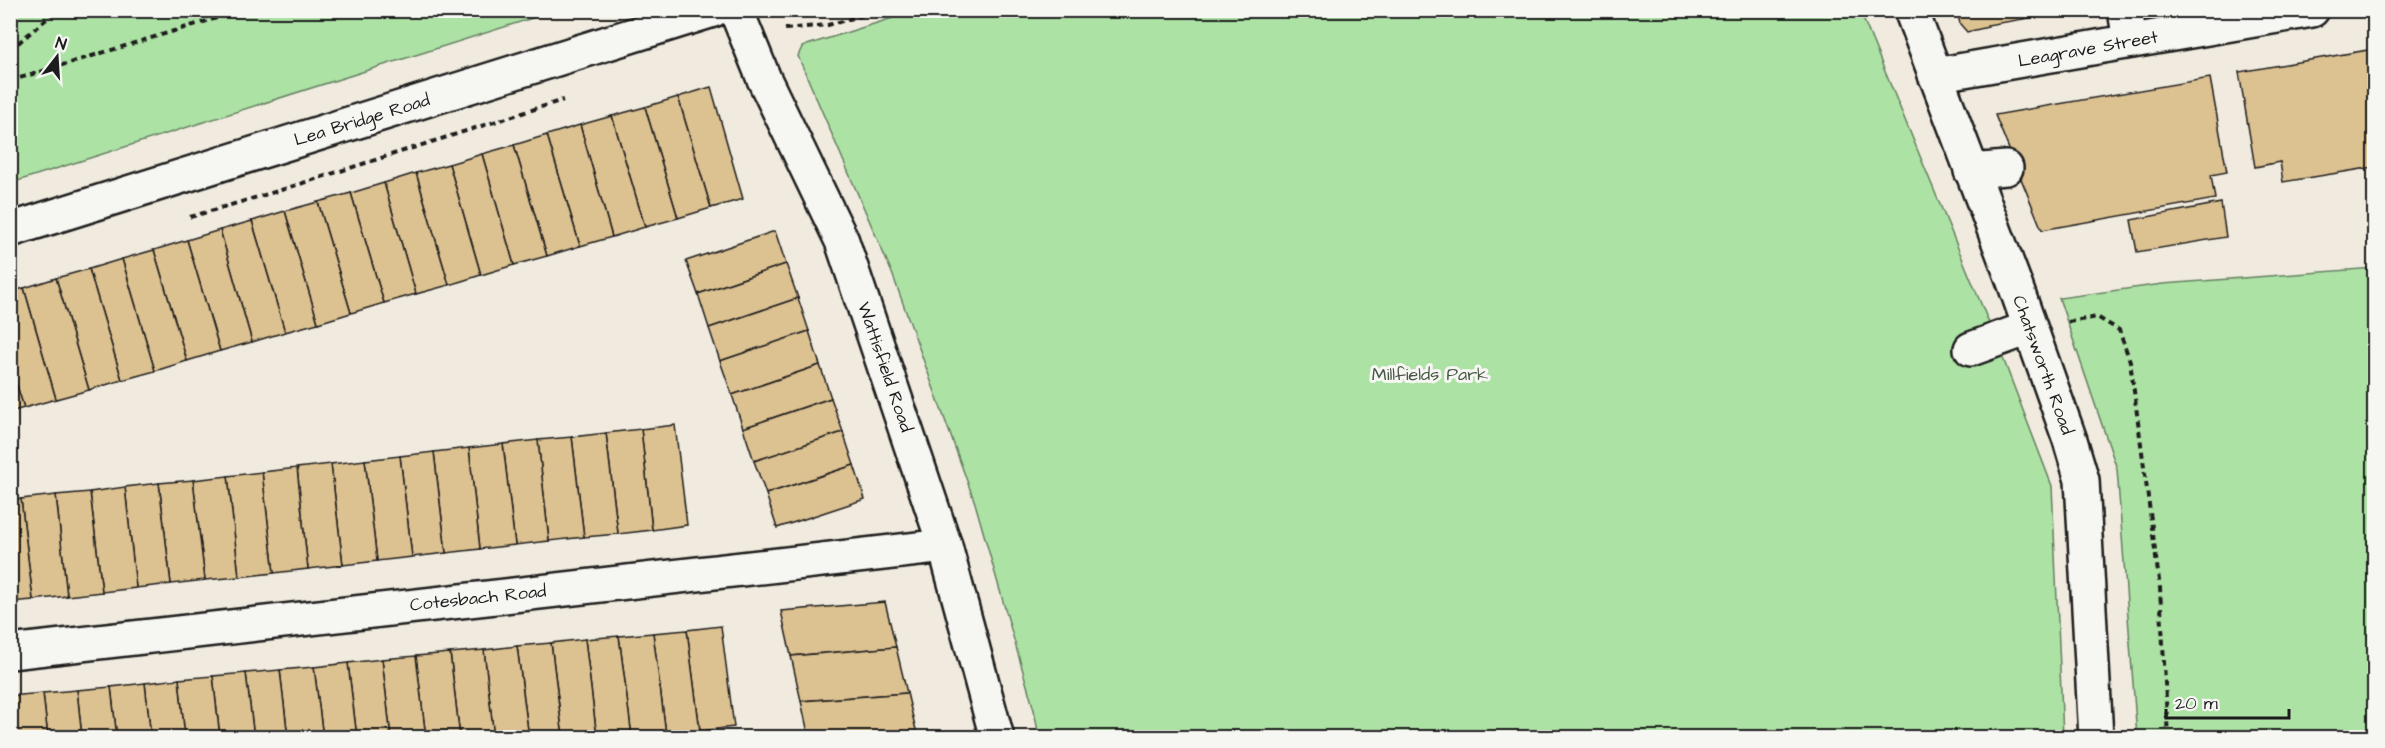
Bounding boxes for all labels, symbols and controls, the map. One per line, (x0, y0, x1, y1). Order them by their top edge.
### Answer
street label: Leagrave Street (2016, 24, 2161, 75)
north arrow (27, 27, 87, 87)
text: N (53, 32, 69, 56)
street label: Lea Bridge Road (291, 87, 433, 153)
street label: Chatsworth Road (2006, 292, 2080, 438)
street label: Wattisfield Road (851, 299, 919, 435)
park label: Millfields Park (1372, 362, 1488, 387)
street label: Cotesbach Road (409, 578, 547, 618)
scale bar (2166, 682, 2289, 720)
text: 20 m (2175, 691, 2218, 716)

